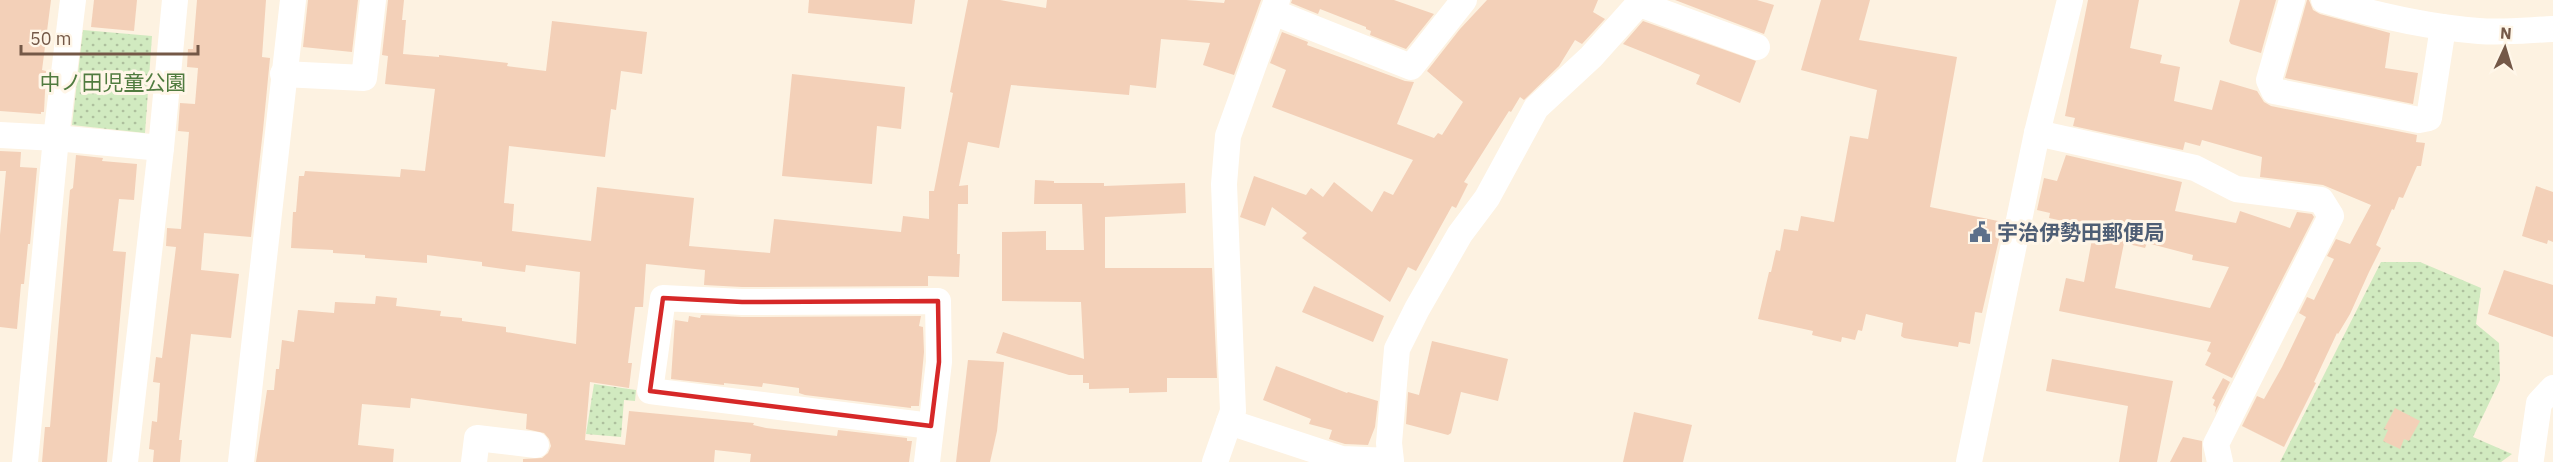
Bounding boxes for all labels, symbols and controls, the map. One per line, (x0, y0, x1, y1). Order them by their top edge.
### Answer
scale bar (21, 18, 198, 56)
north arrow (2475, 18, 2535, 78)
text: N (2500, 23, 2513, 43)
text: 50 m (30, 27, 72, 50)
park label: 中ノ田児童公園 (40, 68, 187, 96)
place label: 宇治伊勢田郵便局 (1997, 218, 2165, 246)
public building icon: 宇治伊勢田郵便局 (1968, 220, 1992, 244)

